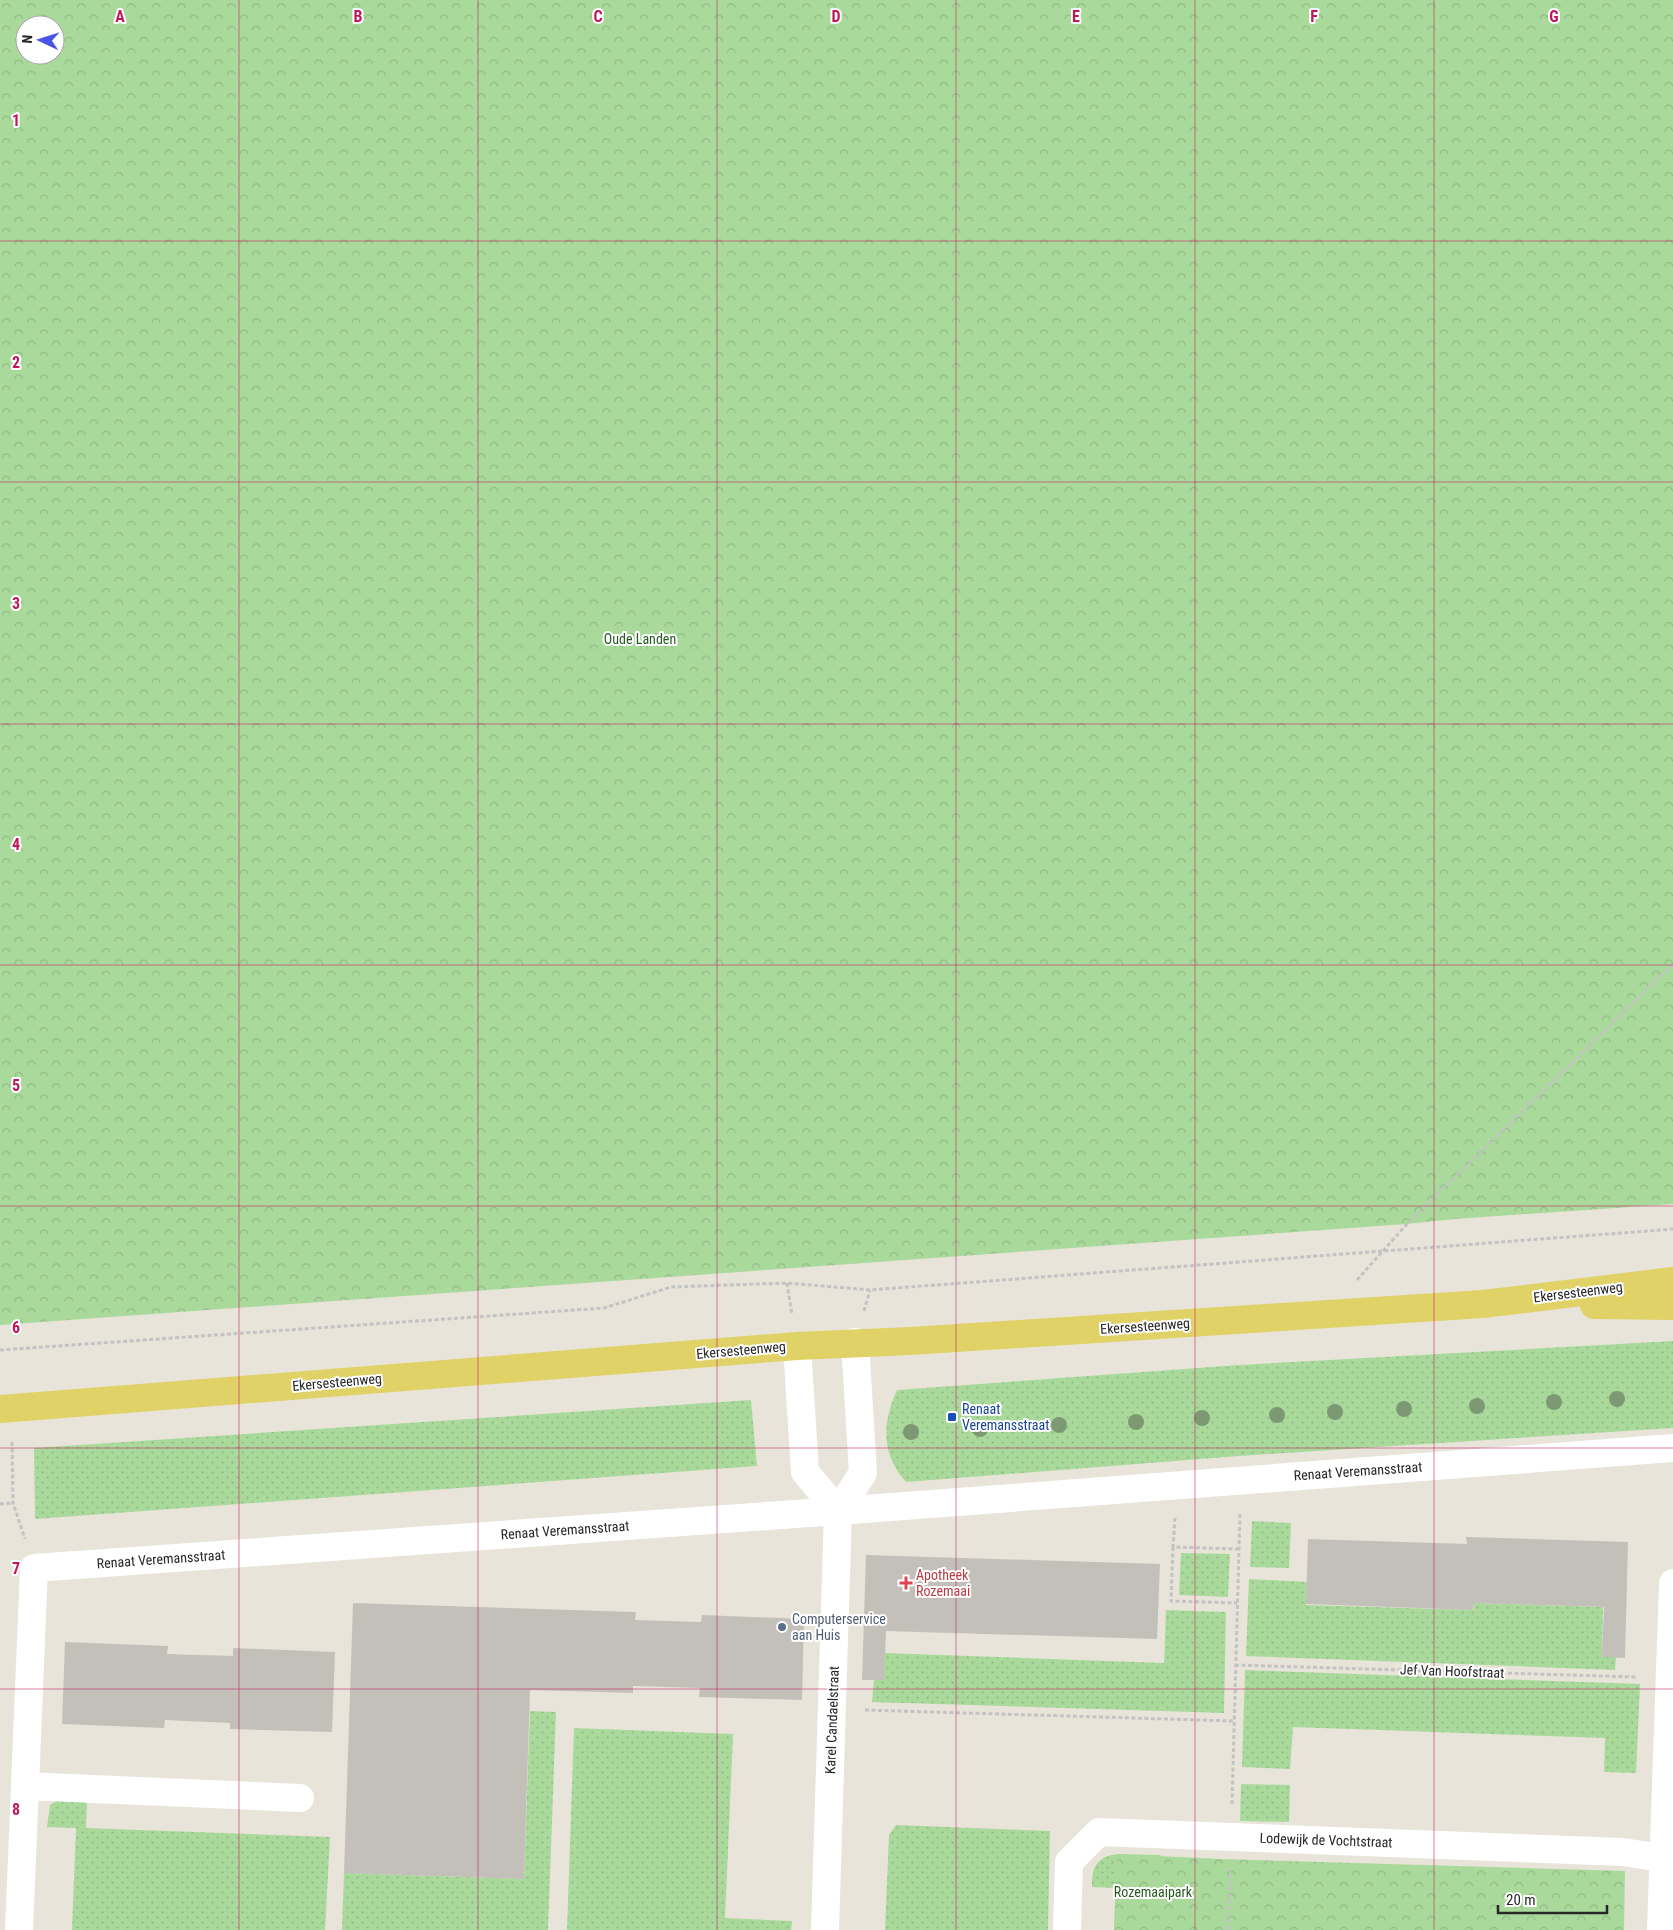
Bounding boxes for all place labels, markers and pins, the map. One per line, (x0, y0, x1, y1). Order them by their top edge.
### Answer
place label: Renaat Veremansstraat (962, 1401, 1049, 1433)
marker: Renaat Veremansstraat (946, 1411, 958, 1423)
place label: Apotheek Rozemaai (916, 1567, 970, 1599)
marker: Apotheek Rozemaai (900, 1577, 912, 1589)
place label: Computerservice aan Huis (792, 1611, 886, 1643)
marker: Computerservice aan Huis (776, 1621, 788, 1633)

